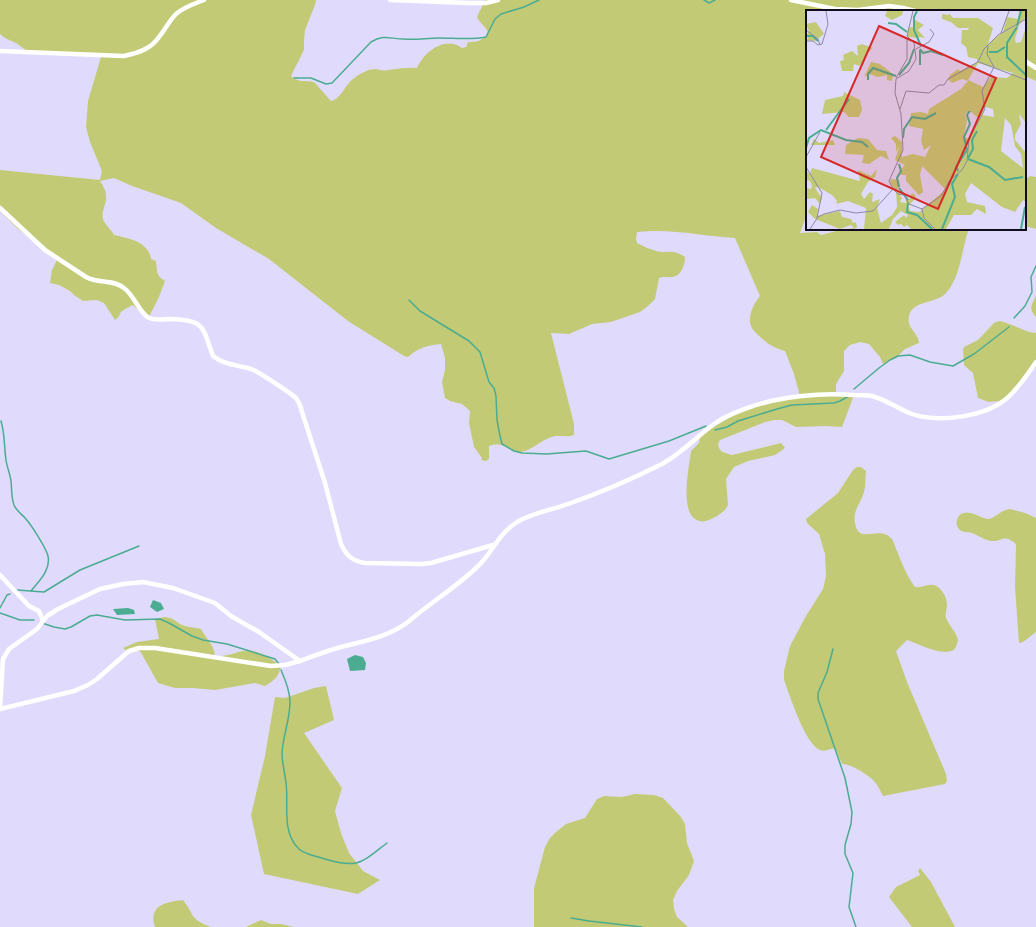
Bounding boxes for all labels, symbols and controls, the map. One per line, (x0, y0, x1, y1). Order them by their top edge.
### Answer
inset map (806, 10, 1026, 230)

